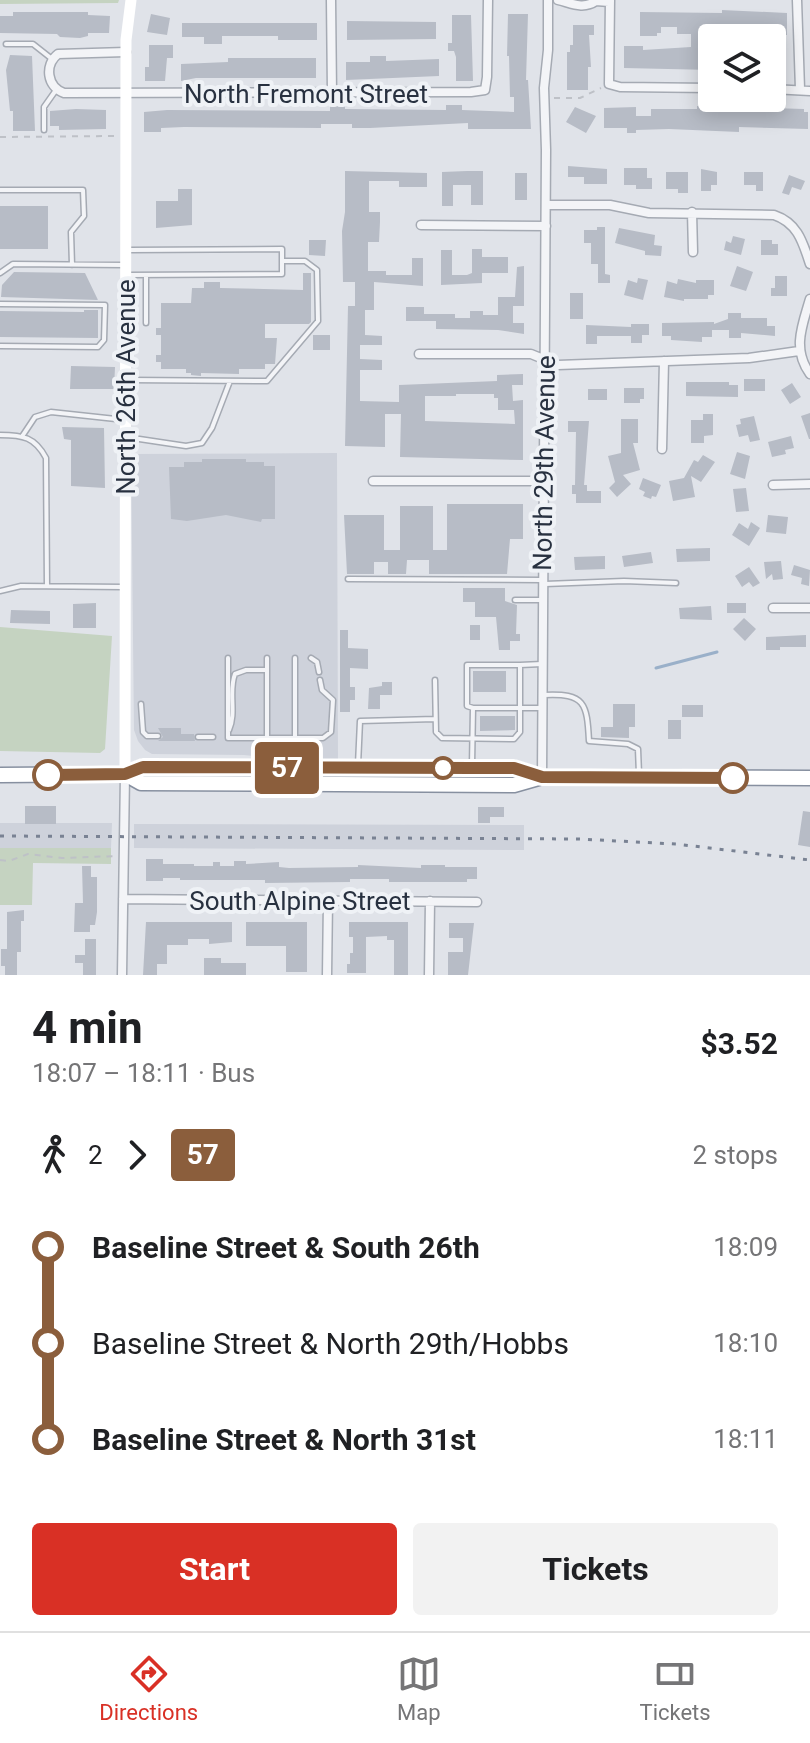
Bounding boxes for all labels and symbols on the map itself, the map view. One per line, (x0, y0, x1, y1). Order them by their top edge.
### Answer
street label: North Fremont Street (184, 79, 428, 109)
street label: North 26th Avenue (111, 279, 141, 495)
street label: North 29th Avenue (527, 355, 561, 571)
line badge: 57 (251, 742, 323, 794)
unlabelled marker (432, 757, 454, 779)
unlabelled marker (33, 760, 63, 790)
unlabelled marker (718, 763, 748, 793)
street label: South Alpine Street (189, 886, 411, 916)

